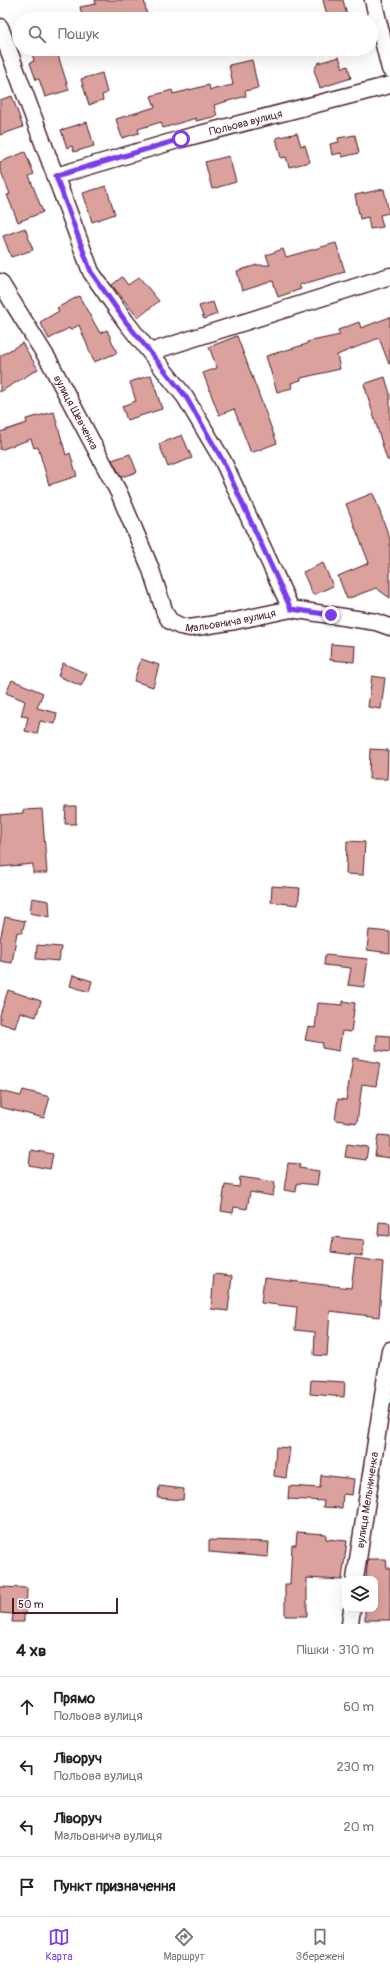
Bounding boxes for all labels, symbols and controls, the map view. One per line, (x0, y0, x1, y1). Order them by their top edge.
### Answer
search box (12, 12, 378, 56)
icon: search (26, 23, 48, 45)
text: Пошук (58, 25, 100, 44)
street label: Польова вулиця (208, 107, 284, 139)
route start (172, 130, 190, 148)
street label: вулиця Шевченка (51, 373, 101, 452)
street label: Мальовнича вулиця (184, 606, 277, 636)
route end (322, 606, 340, 624)
street label: вулиця Мельниченка (354, 1451, 381, 1549)
map controls (342, 1576, 378, 1612)
button: layers (342, 1576, 378, 1612)
scale bar (12, 1596, 118, 1615)
text: 50 m (18, 1598, 44, 1611)
text: 4 хв (16, 1640, 46, 1661)
text: Пішки · 310 m (297, 1642, 374, 1658)
text: Прямо (54, 1689, 95, 1708)
icon: ahead (16, 1696, 38, 1718)
text: 60 m (343, 1699, 374, 1715)
text: Польова вулиця (54, 1708, 143, 1724)
text: Ліворуч (54, 1749, 102, 1768)
icon: left (16, 1756, 38, 1778)
text: 230 m (337, 1759, 374, 1775)
text: Польова вулиця (54, 1768, 143, 1784)
text: Ліворуч (54, 1809, 102, 1828)
icon: left (16, 1816, 38, 1838)
text: 20 m (343, 1819, 374, 1835)
text: Мальовнича вулиця (54, 1828, 162, 1844)
icon: arrive (16, 1876, 38, 1898)
text: Пункт призначення (54, 1877, 175, 1896)
tab: Карта (45, 1926, 73, 1963)
tab: Маршрут (163, 1926, 205, 1963)
tab: Збережені (296, 1926, 345, 1963)

